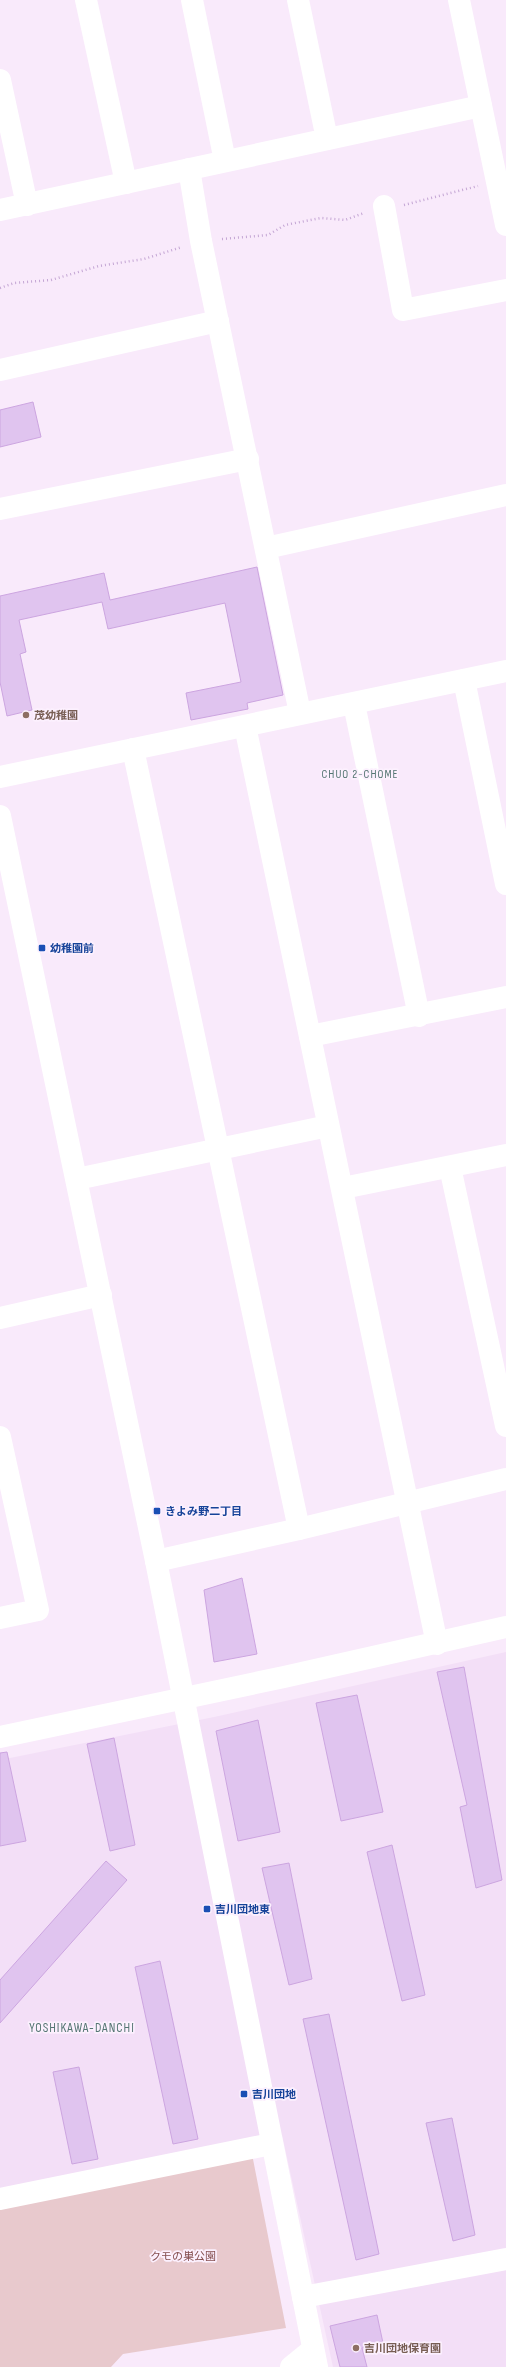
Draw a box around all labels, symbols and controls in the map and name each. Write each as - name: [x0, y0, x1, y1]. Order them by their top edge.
- place label: 茂幼稚園: [34, 709, 78, 722]
- marker: 茂幼稚園: [21, 710, 31, 720]
- district label: CHUO 2-CHOME: [322, 767, 398, 782]
- place label: 幼稚園前: [50, 942, 94, 955]
- marker: 幼稚園前: [37, 943, 47, 953]
- place label: きよみ野二丁目: [165, 1505, 242, 1518]
- marker: きよみ野二丁目: [152, 1506, 162, 1516]
- place label: 吉川団地東: [215, 1903, 270, 1916]
- marker: 吉川団地東: [202, 1904, 212, 1914]
- district label: YOSHIKAWA-DANCHI: [29, 2020, 135, 2036]
- place label: 吉川団地: [252, 2088, 296, 2101]
- marker: 吉川団地: [239, 2089, 249, 2099]
- park label: クモの巣公園: [150, 2250, 216, 2263]
- place label: 吉川団地保育園: [364, 2342, 441, 2355]
- marker: 吉川団地保育園: [351, 2343, 361, 2353]

